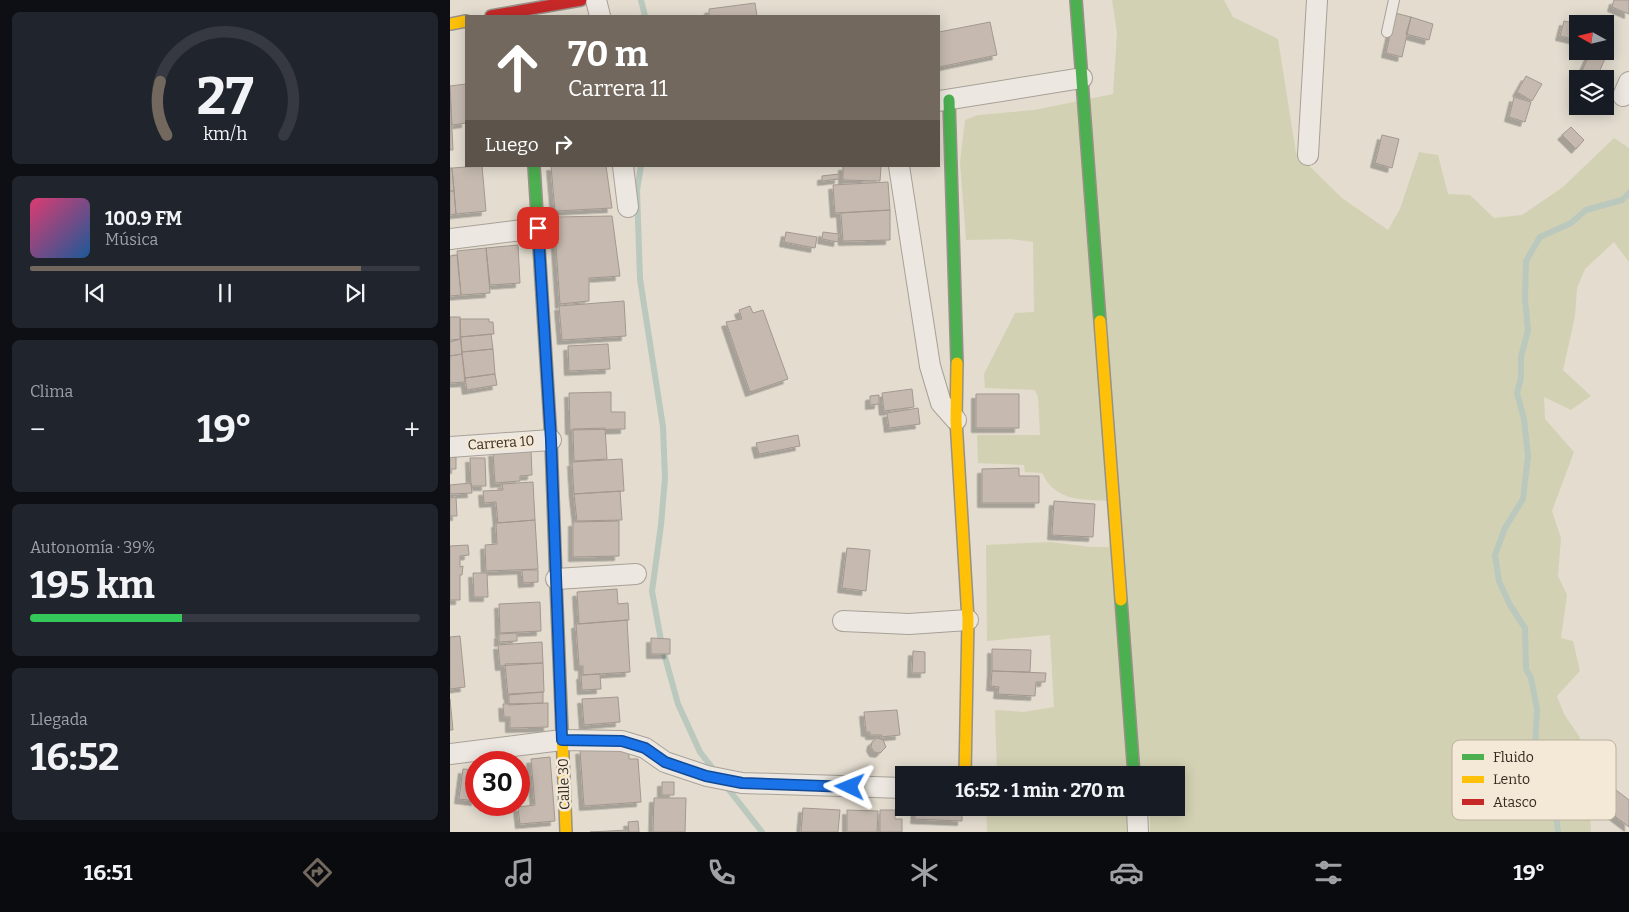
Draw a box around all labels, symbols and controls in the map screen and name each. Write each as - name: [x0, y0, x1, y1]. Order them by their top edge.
- north arrow: [1569, 15, 1614, 60]
- map controls: [1569, 15, 1614, 115]
- text: 70 m: [568, 33, 648, 75]
- icon: ahead: [485, 35, 550, 100]
- text: 27: [197, 65, 254, 128]
- button: layers: [1569, 70, 1614, 115]
- text: Carrera 11: [568, 75, 668, 102]
- text: km/h: [203, 123, 247, 145]
- icon: right: [549, 130, 577, 158]
- text: Luego: [485, 133, 539, 156]
- text: 100.9 FM: [105, 207, 182, 230]
- pin: [517, 207, 559, 249]
- icon: arrive: [524, 214, 552, 242]
- text: Música: [105, 230, 158, 249]
- icon: previous: [81, 279, 109, 307]
- icon: pause: [211, 279, 239, 307]
- icon: next: [341, 279, 369, 307]
- text: Clima: [30, 382, 73, 401]
- text: 19°: [197, 406, 252, 452]
- text: −: [30, 413, 45, 446]
- text: +: [404, 413, 420, 446]
- street label: Carrera 10: [467, 432, 535, 454]
- text: Autonomía · 39%: [30, 538, 155, 557]
- text: 195 km: [30, 562, 155, 608]
- text: Llegada: [30, 710, 88, 729]
- text: 16:52: [30, 734, 119, 780]
- legend: [1452, 740, 1616, 820]
- text: Fluido: [1493, 749, 1534, 766]
- speed limit sign: 30: [465, 751, 530, 816]
- street label: Calle 30: [555, 758, 573, 810]
- position arrow: [823, 760, 875, 812]
- text: Lento: [1493, 771, 1530, 788]
- text: 16:52 · 1 min · 270 m: [955, 779, 1125, 802]
- text: Atasco: [1493, 794, 1537, 811]
- icon: directions: [300, 855, 335, 890]
- icon: music: [502, 855, 537, 890]
- icon: phone: [704, 855, 739, 890]
- icon: climate: [907, 855, 942, 890]
- icon: car: [1109, 855, 1144, 890]
- icon: filters: [1311, 855, 1346, 890]
- text: 16:51: [84, 859, 133, 886]
- text: 19°: [1513, 859, 1545, 886]

